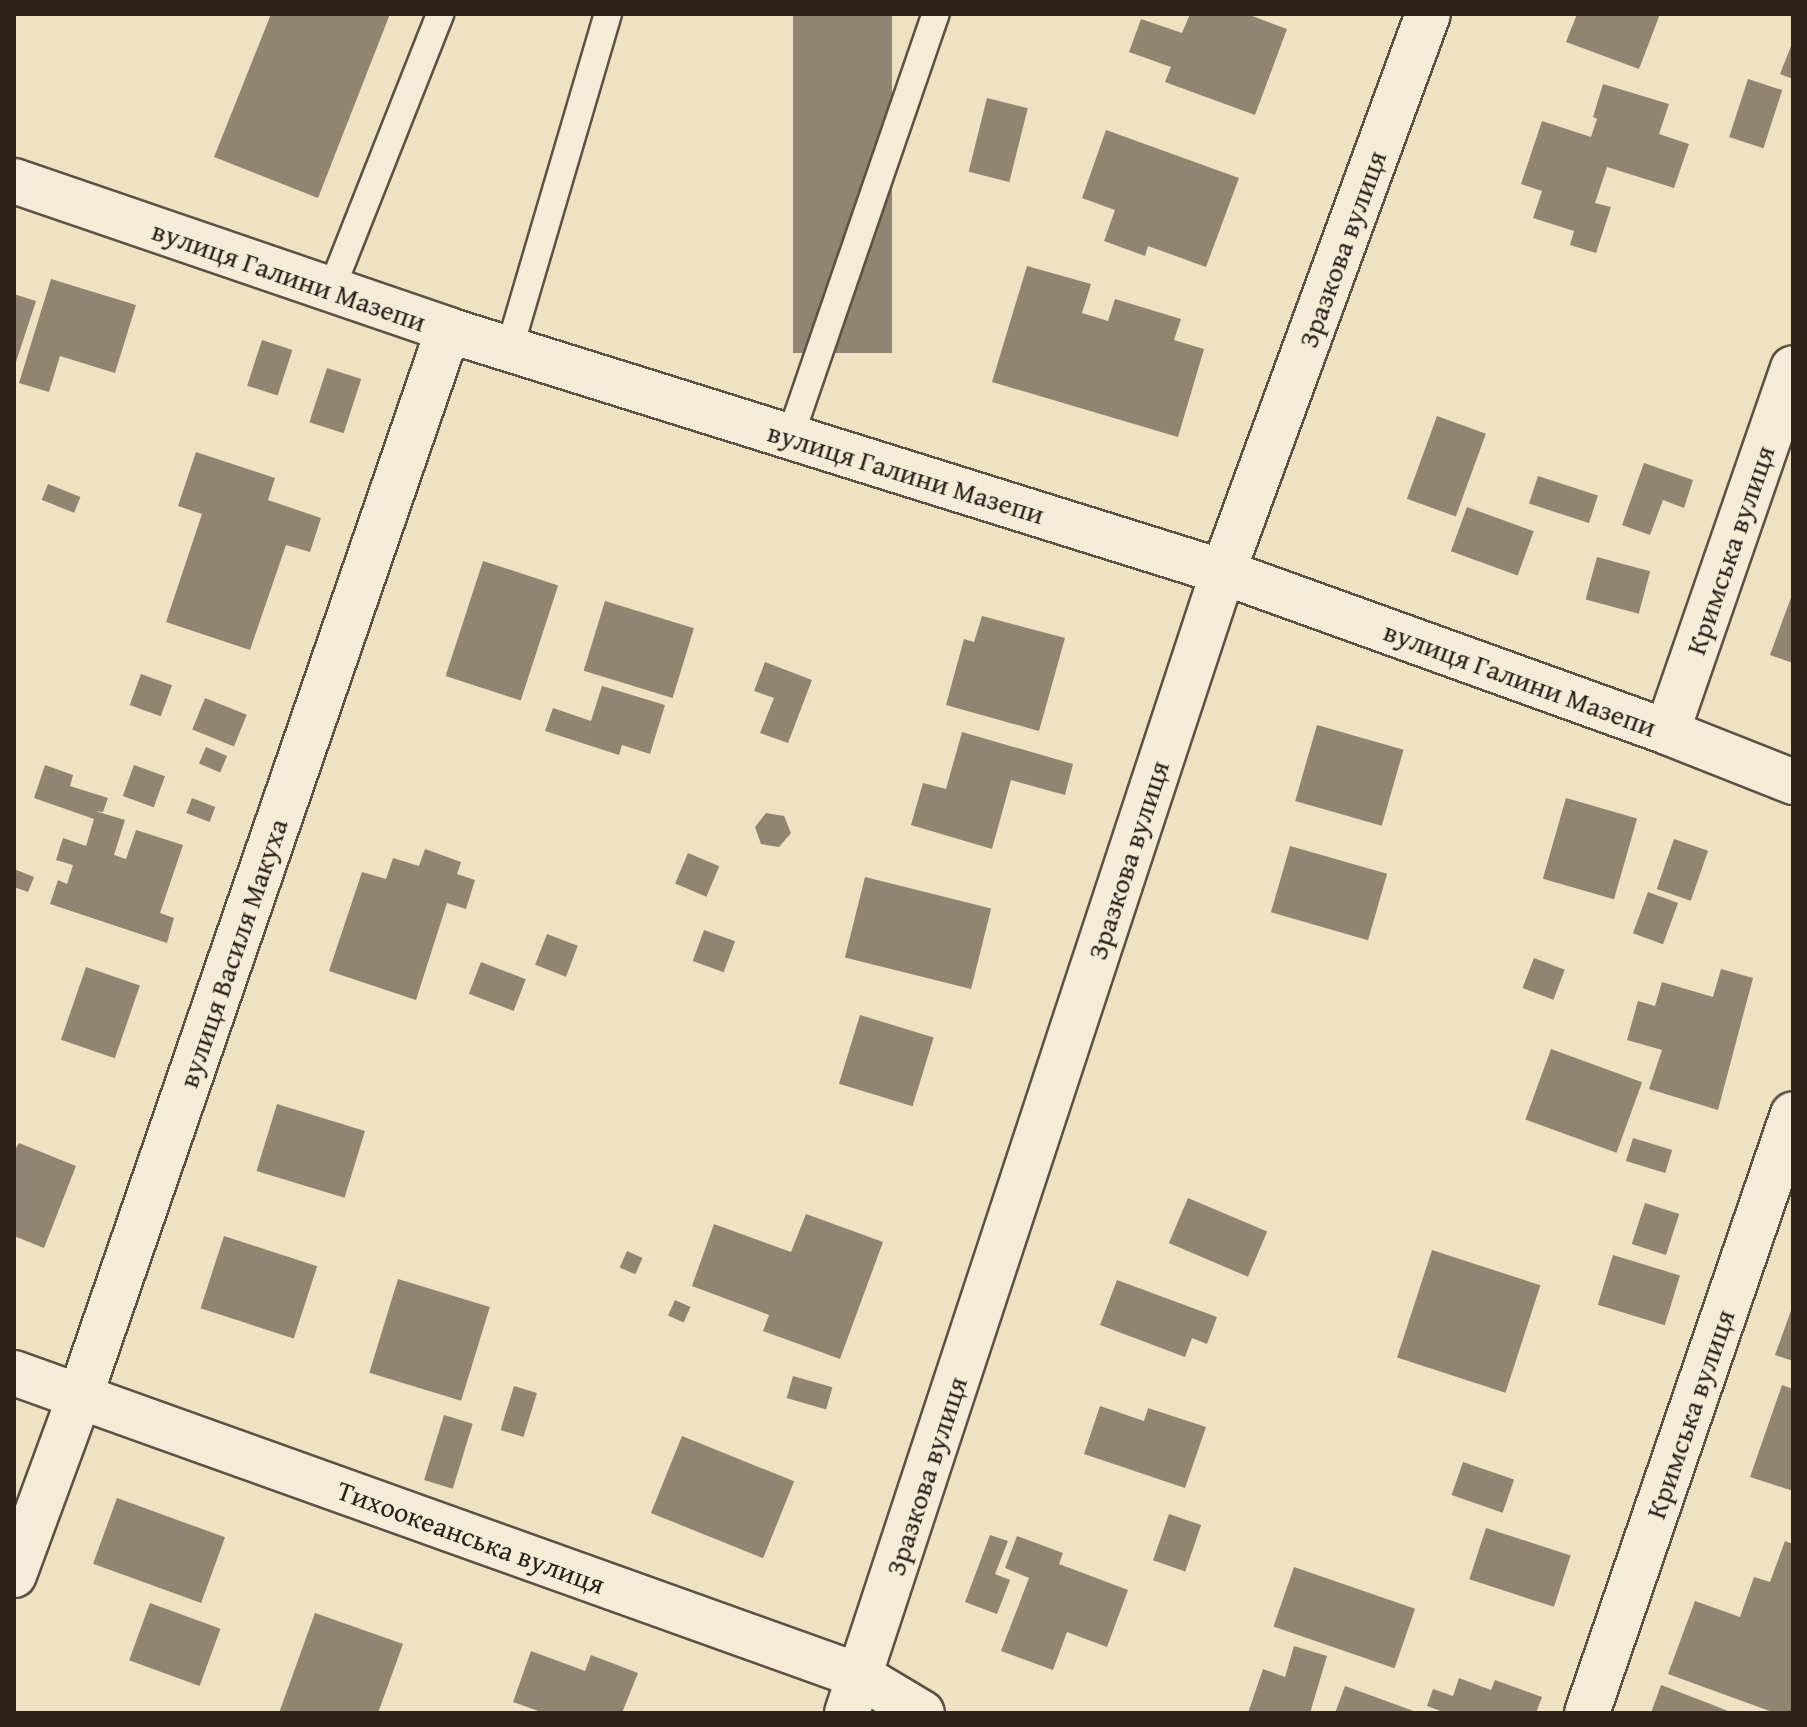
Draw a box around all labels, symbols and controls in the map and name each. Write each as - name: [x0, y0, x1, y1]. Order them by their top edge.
- street label: Зразкова вулиця: [1291, 146, 1393, 352]
- street label: вулиця Галини Мазепи: [148, 213, 430, 339]
- street label: вулиця Галини Мазепи: [764, 415, 1048, 531]
- street label: Кримська вулиця: [1678, 441, 1782, 659]
- street label: вулиця Галини Мазепи: [1379, 614, 1661, 744]
- street label: Зразкова вулиця: [1080, 756, 1176, 964]
- street label: вулиця Василя Макуха: [171, 814, 295, 1092]
- street label: Кримська вулиця: [1638, 1305, 1742, 1523]
- street label: Зразкова вулиця: [878, 1372, 974, 1580]
- street label: Тихоокеанська вулиця: [333, 1473, 609, 1601]

